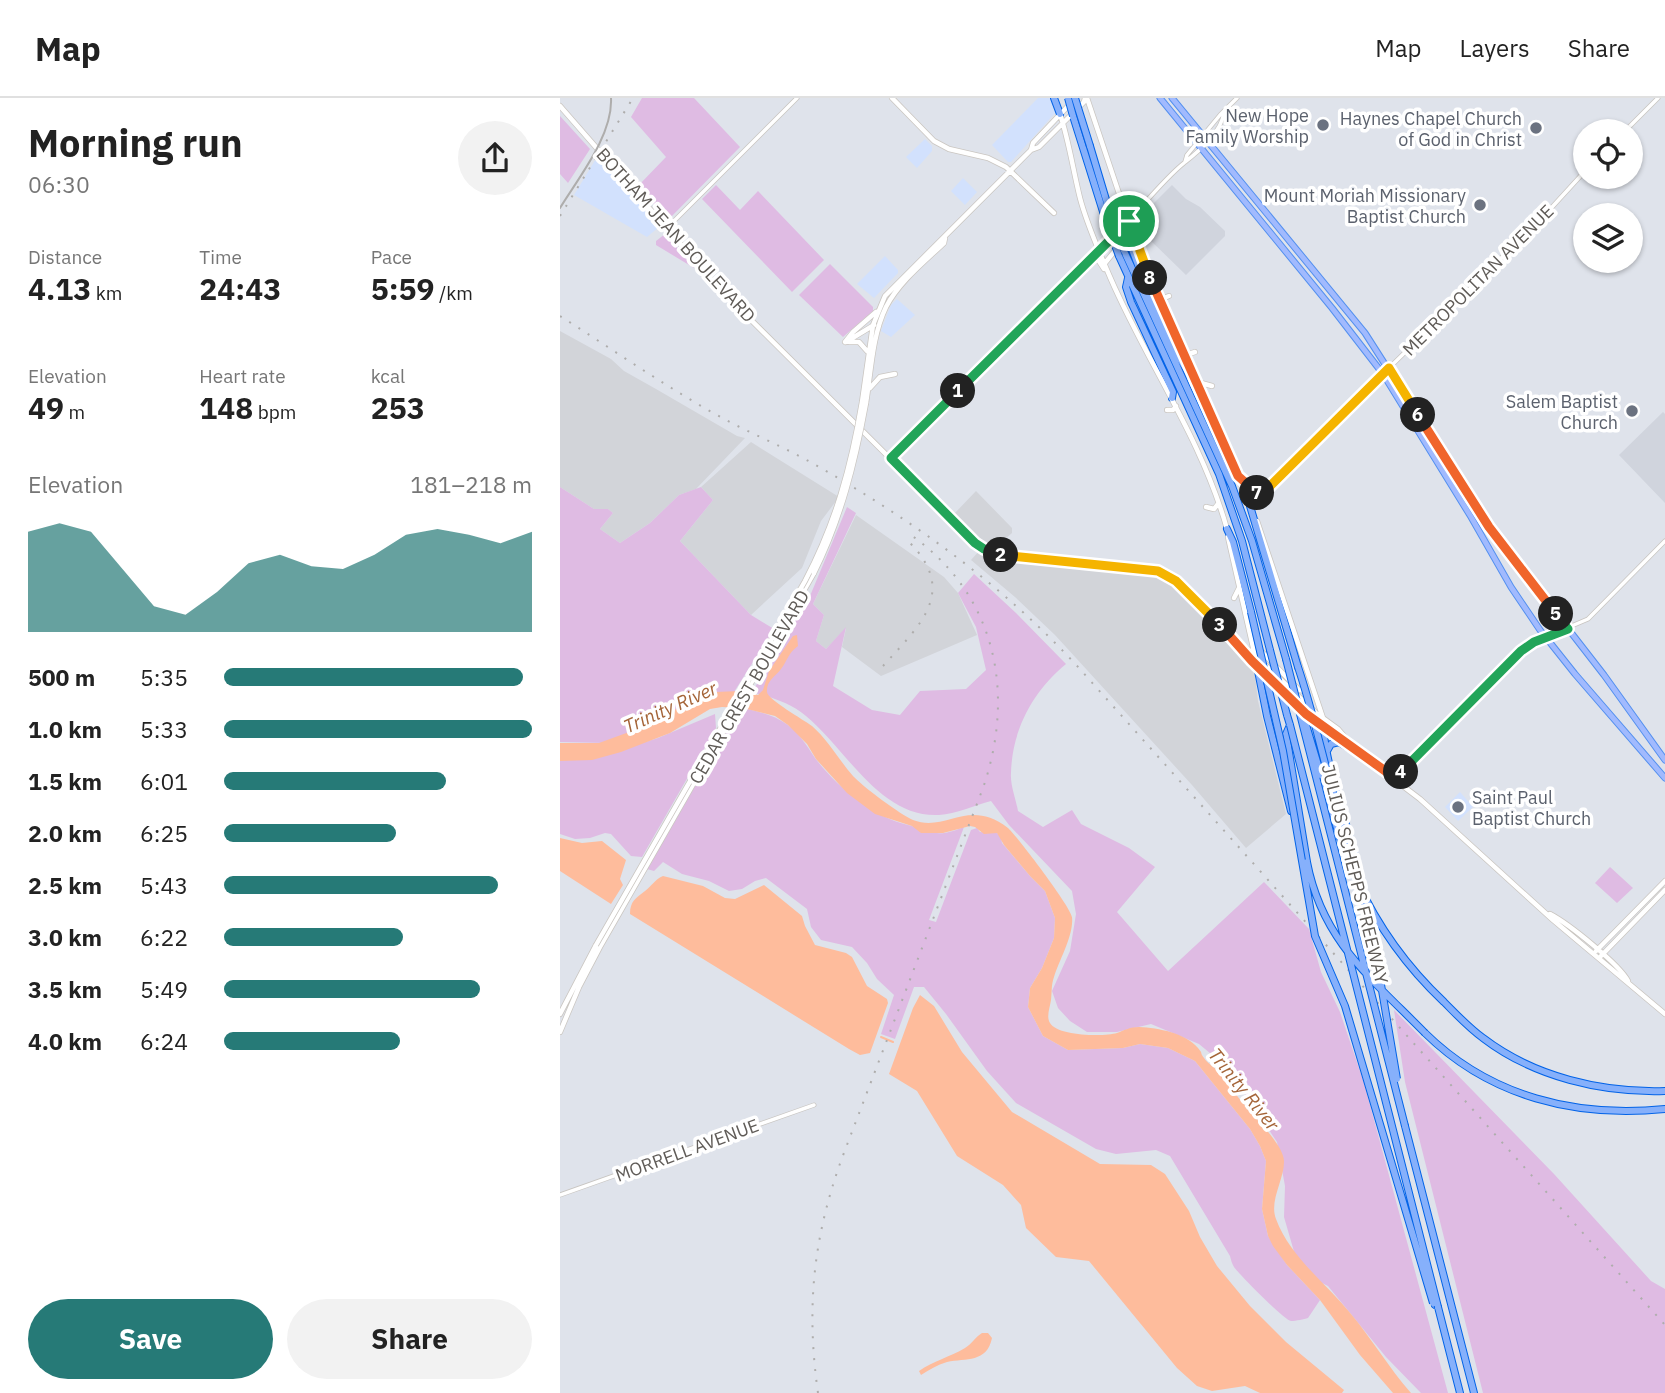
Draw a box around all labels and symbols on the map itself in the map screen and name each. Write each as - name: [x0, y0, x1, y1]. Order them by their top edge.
- place label: New Hope Family Worship: [1186, 104, 1309, 148]
- place label: Haynes Chapel Church of God in Christ: [1340, 107, 1522, 151]
- marker: New Hope Family Worship: [1315, 117, 1331, 133]
- marker: Haynes Chapel Church of God in Christ: [1528, 120, 1544, 136]
- street label: BOTHAM JEAN BOULEVARD: [591, 143, 761, 327]
- place label: Mount Moriah Missionary Baptist Church: [1264, 184, 1466, 228]
- pin: [1099, 191, 1159, 251]
- marker: Mount Moriah Missionary Baptist Church: [1472, 197, 1488, 213]
- street label: METROPOLITAN AVENUE: [1398, 200, 1558, 360]
- pin: 8: [1132, 260, 1168, 296]
- pin: 1: [940, 374, 976, 408]
- place label: Salem Baptist Church: [1506, 390, 1618, 434]
- pin: 6: [1400, 398, 1436, 432]
- marker: Salem Baptist Church: [1624, 403, 1640, 419]
- pin: 7: [1240, 476, 1274, 510]
- pin: 2: [984, 538, 1018, 573]
- street label: CEDAR CREST BOULEVARD: [684, 586, 814, 788]
- pin: 5: [1538, 596, 1574, 632]
- pin: 3: [1202, 608, 1238, 642]
- water label: Trinity River: [620, 675, 721, 738]
- pin: 4: [1384, 754, 1418, 790]
- street label: JULIUS SCHEPPS FREEWAY: [1317, 762, 1394, 987]
- place label: Saint Paul Baptist Church: [1472, 786, 1591, 830]
- marker: Saint Paul Baptist Church: [1450, 799, 1466, 815]
- water label: Trinity River: [1203, 1043, 1285, 1136]
- street label: MORRELL AVENUE: [612, 1113, 762, 1187]

